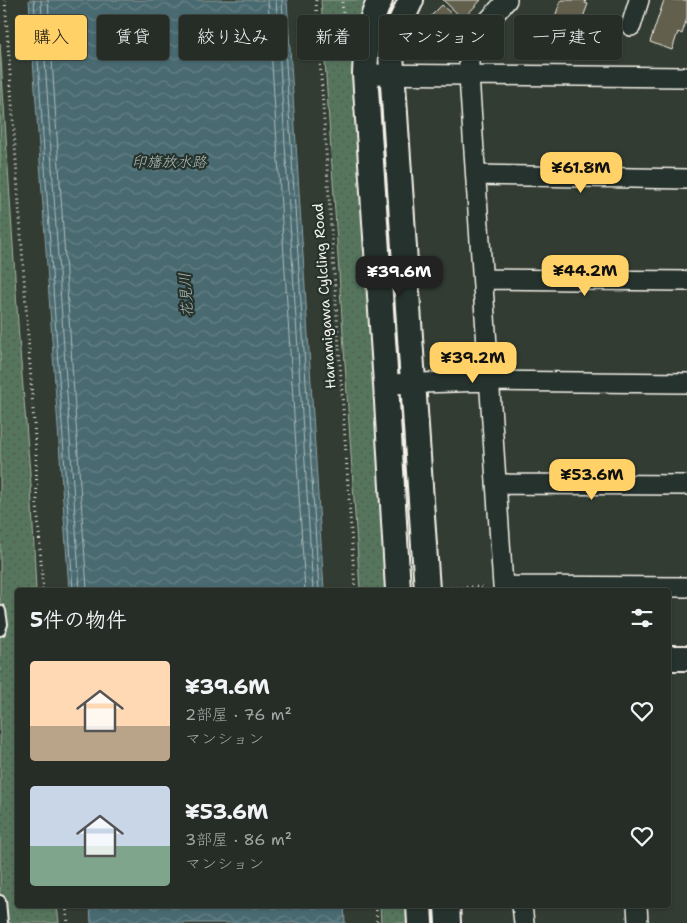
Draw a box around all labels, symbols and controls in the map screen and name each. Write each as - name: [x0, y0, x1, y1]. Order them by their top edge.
- chip: 購入: [15, 15, 87, 60]
- chip: 賃貸: [97, 15, 169, 60]
- chip: 絞り込み: [179, 15, 287, 60]
- chip: 新着: [297, 15, 369, 60]
- chip: マンション: [379, 15, 504, 60]
- chip: 一戸建て: [514, 15, 622, 60]
- water label: 印旛放水路: [131, 152, 207, 172]
- pin: ¥61.8M: [540, 152, 622, 194]
- text: ¥61.8M: [551, 157, 611, 178]
- street label: Hanamigawa Cylcling Road: [309, 202, 339, 389]
- pin: ¥44.2M: [544, 254, 626, 297]
- pin: ¥39.6M: [358, 256, 440, 298]
- text: ¥44.2M: [553, 260, 617, 281]
- text: ¥39.6M: [367, 261, 431, 282]
- water label: 花見川: [174, 272, 198, 318]
- pin: ¥39.2M: [432, 342, 514, 384]
- text: ¥39.2M: [441, 347, 505, 368]
- pin: ¥53.6M: [551, 458, 633, 501]
- text: ¥53.6M: [560, 464, 624, 485]
- icon: filters: [628, 604, 656, 632]
- text: 5件の物件: [30, 606, 127, 634]
- text: ¥39.6M: [185, 673, 270, 701]
- icon: home: [70, 681, 130, 741]
- icon: heart: [628, 697, 656, 725]
- text: 2部屋 · 76 m²: [185, 704, 292, 725]
- text: マンション: [185, 728, 264, 749]
- text: ¥53.6M: [185, 798, 268, 826]
- icon: home: [70, 806, 130, 866]
- icon: heart: [628, 822, 656, 850]
- text: 3部屋 · 86 m²: [185, 829, 292, 850]
- text: マンション: [185, 853, 264, 874]

